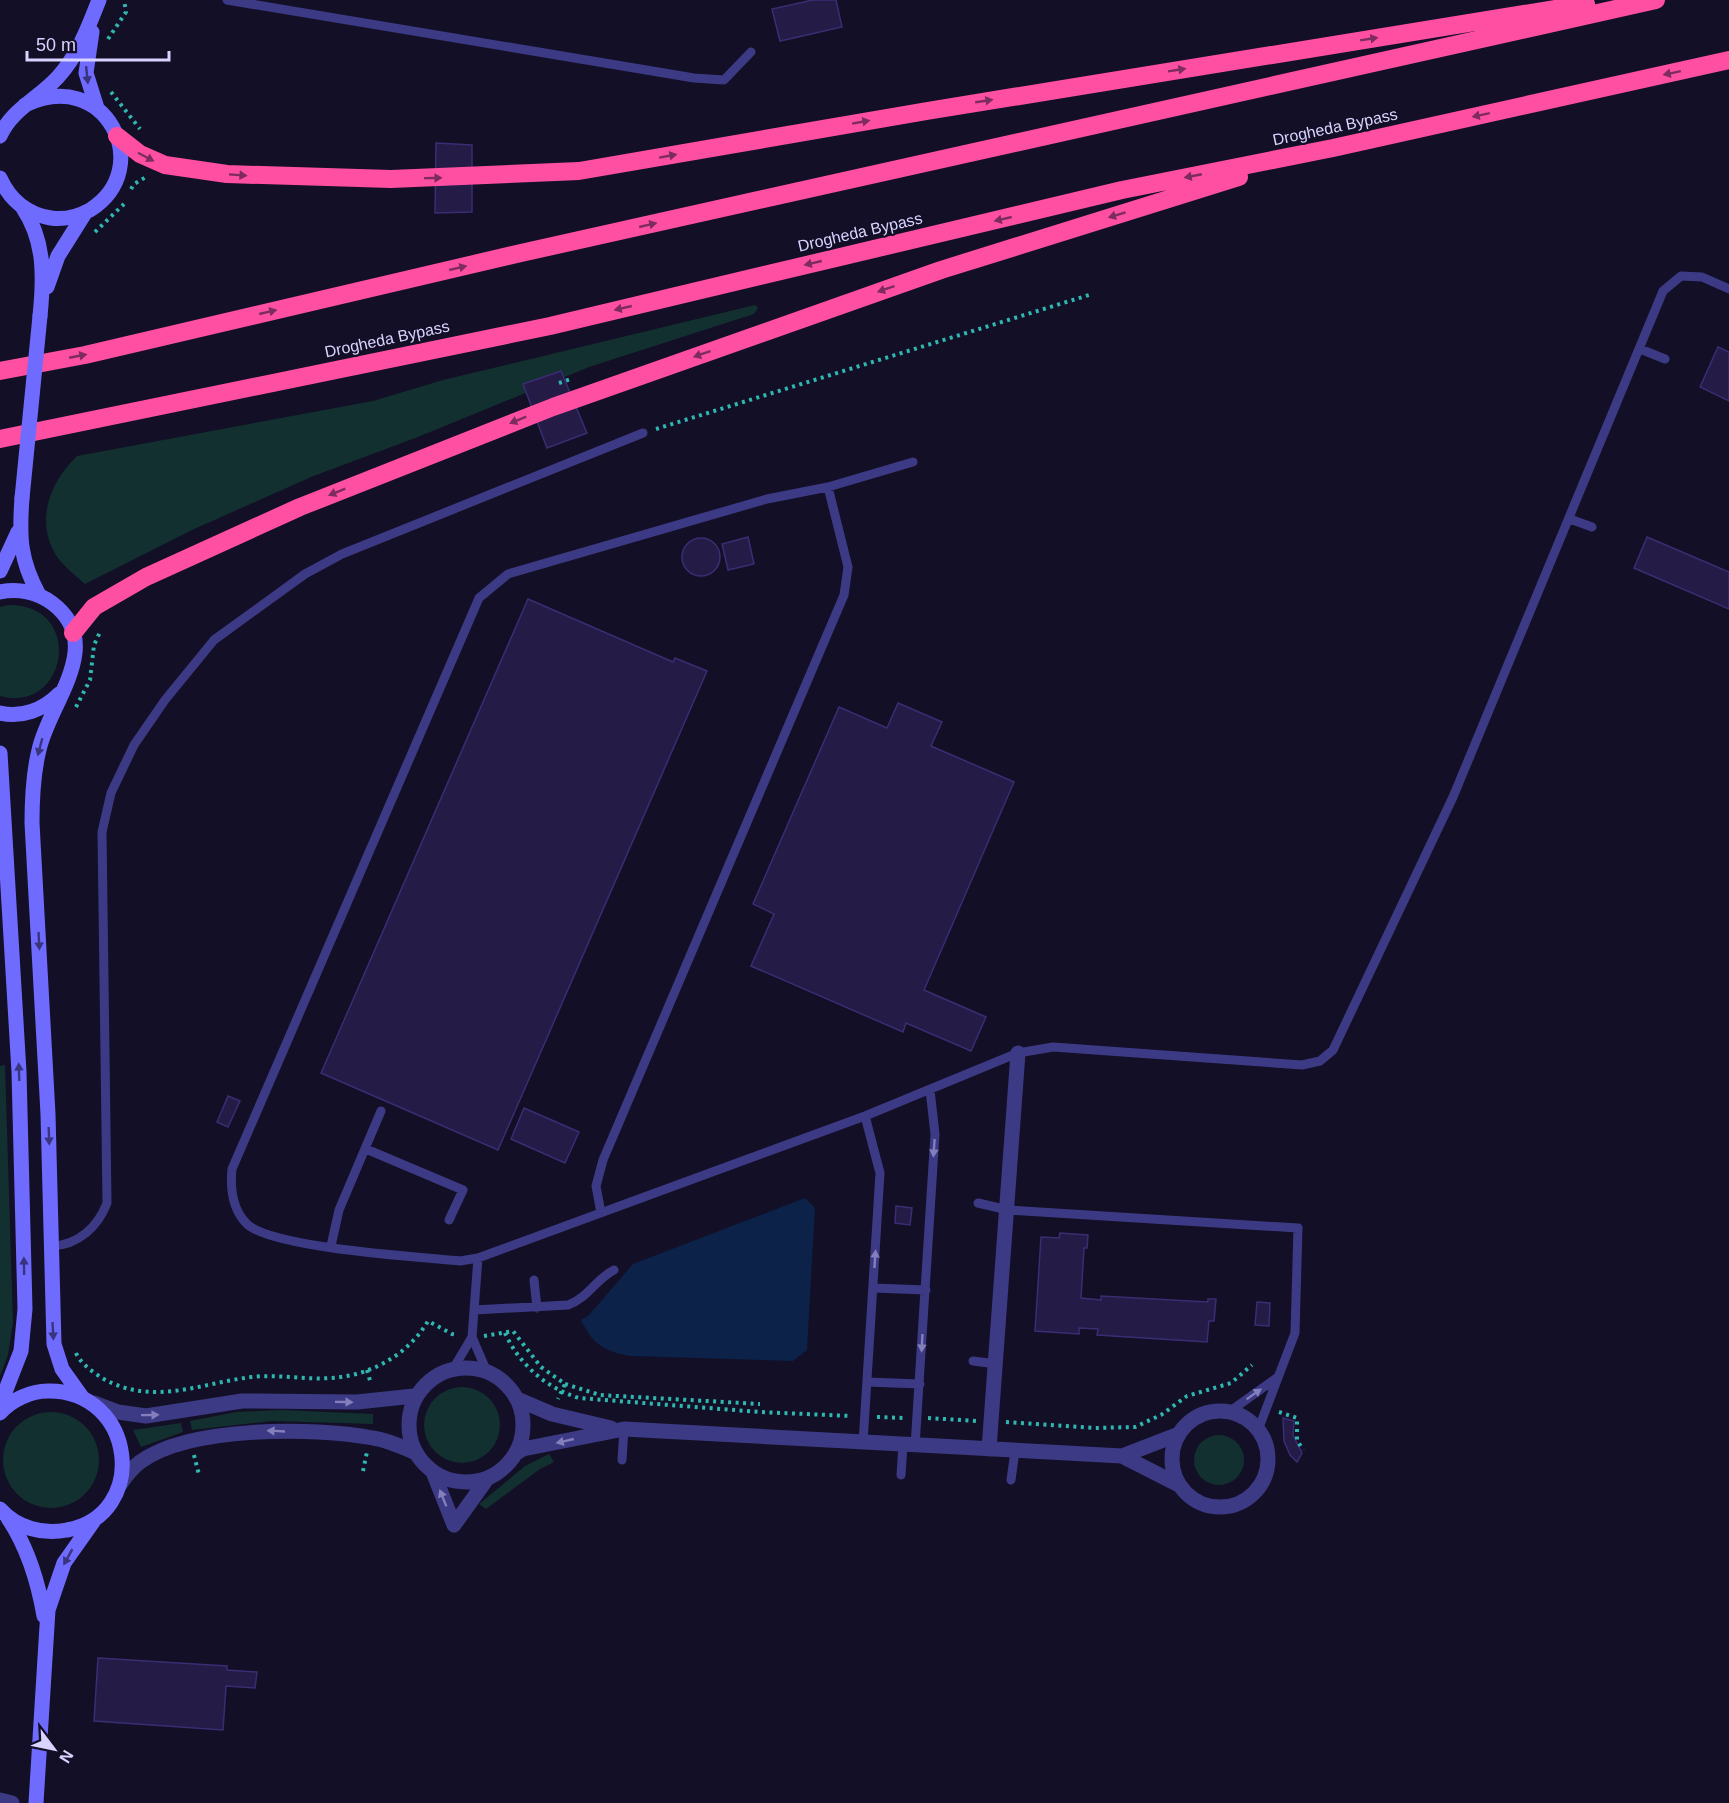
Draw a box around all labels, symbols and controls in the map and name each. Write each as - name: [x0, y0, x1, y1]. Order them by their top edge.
- scale bar: [27, 24, 170, 62]
- text: 50 m: [36, 35, 76, 55]
- one-way arrow: [1360, 35, 1379, 44]
- one-way arrow: [83, 66, 92, 85]
- one-way arrow: [1167, 66, 1186, 75]
- one-way arrow: [1662, 69, 1681, 78]
- one-way arrow: [975, 97, 994, 106]
- street label: Drogheda Bypass: [1271, 105, 1399, 149]
- one-way arrow: [1472, 111, 1491, 120]
- one-way arrow: [851, 117, 870, 126]
- one-way arrow: [659, 151, 678, 160]
- one-way arrow: [138, 152, 155, 162]
- one-way arrow: [229, 170, 248, 179]
- one-way arrow: [1183, 172, 1202, 181]
- one-way arrow: [423, 174, 442, 183]
- street label: Drogheda Bypass: [796, 209, 924, 255]
- one-way arrow: [1108, 211, 1126, 220]
- one-way arrow: [994, 214, 1012, 224]
- one-way arrow: [639, 219, 657, 229]
- one-way arrow: [804, 259, 822, 269]
- one-way arrow: [449, 262, 467, 272]
- one-way arrow: [877, 285, 895, 295]
- one-way arrow: [614, 304, 633, 314]
- one-way arrow: [259, 307, 278, 316]
- street label: Drogheda Bypass: [323, 317, 451, 361]
- one-way arrow: [693, 350, 711, 360]
- one-way arrow: [69, 351, 88, 360]
- one-way arrow: [509, 415, 527, 425]
- one-way arrow: [328, 488, 346, 497]
- one-way arrow: [35, 738, 44, 756]
- one-way arrow: [34, 931, 44, 950]
- one-way arrow: [15, 1062, 24, 1081]
- one-way arrow: [44, 1126, 54, 1145]
- one-way arrow: [930, 1139, 939, 1158]
- one-way arrow: [870, 1249, 880, 1268]
- one-way arrow: [19, 1257, 29, 1276]
- one-way arrow: [48, 1321, 58, 1340]
- one-way arrow: [918, 1334, 927, 1353]
- one-way arrow: [1245, 1388, 1261, 1400]
- one-way arrow: [334, 1397, 353, 1407]
- one-way arrow: [141, 1411, 160, 1420]
- one-way arrow: [267, 1427, 286, 1436]
- one-way arrow: [556, 1436, 574, 1446]
- one-way arrow: [438, 1489, 448, 1507]
- one-way arrow: [63, 1549, 73, 1566]
- north arrow: [24, 1719, 84, 1779]
- text: N: [56, 1747, 77, 1766]

